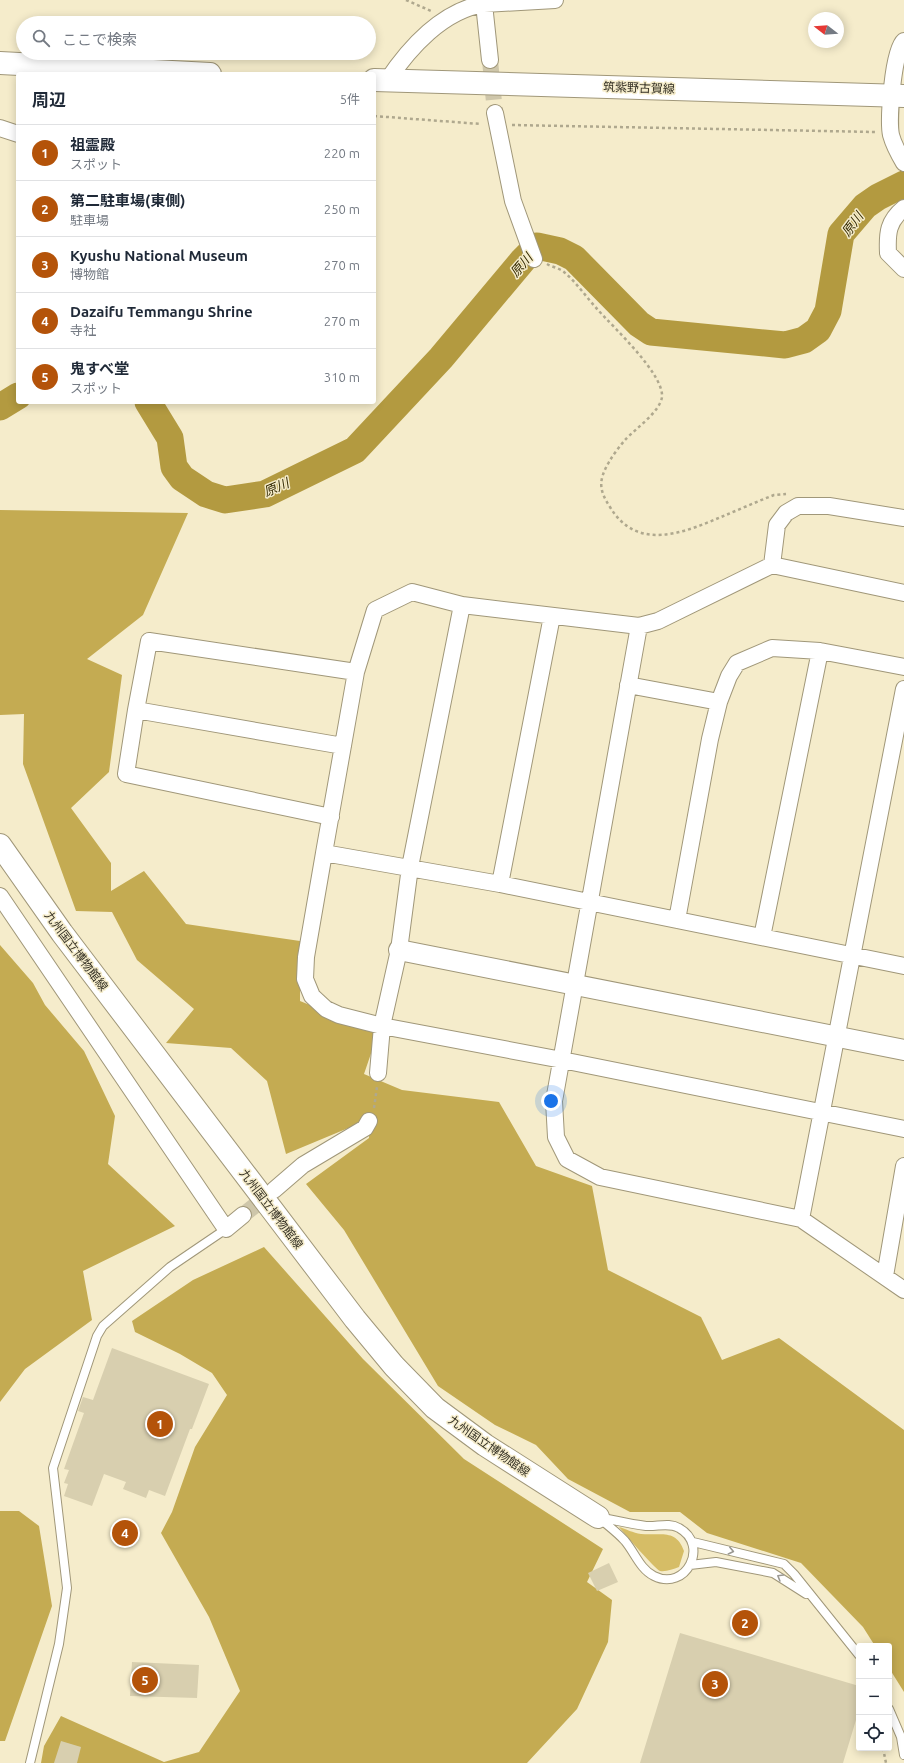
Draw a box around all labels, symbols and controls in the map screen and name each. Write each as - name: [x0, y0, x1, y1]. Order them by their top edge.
- north arrow: [808, 12, 844, 48]
- search box: [16, 16, 376, 60]
- icon: search: [30, 27, 52, 49]
- text: ここで検索: [62, 31, 137, 48]
- street label: 筑紫野古賀線: [603, 80, 675, 95]
- text: 周辺: [32, 90, 66, 109]
- text: 5件: [340, 92, 360, 106]
- text: 祖霊殿: [70, 136, 115, 153]
- text: 1: [41, 146, 49, 160]
- text: 220 m: [324, 146, 360, 160]
- text: スポット: [70, 157, 122, 171]
- text: 第二駐車場(東側): [70, 192, 185, 209]
- text: 2: [41, 202, 49, 216]
- text: 250 m: [324, 202, 360, 216]
- water label: 原川: [839, 208, 867, 239]
- text: 駐車場: [70, 213, 109, 227]
- text: Kyushu National Museum: [70, 247, 248, 264]
- water label: 原川: [507, 249, 536, 279]
- text: 3: [41, 258, 49, 272]
- text: 270 m: [324, 258, 360, 272]
- text: 博物館: [70, 267, 109, 281]
- text: Dazaifu Temmangu Shrine: [70, 303, 253, 320]
- text: 4: [41, 314, 49, 328]
- text: 270 m: [324, 314, 360, 328]
- text: 寺社: [70, 323, 96, 337]
- text: 鬼すべ堂: [70, 360, 129, 377]
- text: 5: [41, 370, 49, 384]
- text: 310 m: [324, 370, 360, 384]
- text: スポット: [70, 381, 122, 395]
- water label: 原川: [261, 475, 293, 499]
- street label: 九州国立博物館線: [42, 908, 110, 993]
- your location: [541, 1091, 561, 1111]
- street label: 九州国立博物館線: [237, 1166, 305, 1251]
- pin: 1: [147, 1409, 173, 1439]
- street label: 九州国立博物館線: [446, 1413, 532, 1478]
- pin: 4: [112, 1518, 138, 1548]
- one-way arrow: [728, 1546, 734, 1554]
- one-way arrow: [778, 1575, 785, 1582]
- pin: 2: [732, 1608, 758, 1638]
- map controls: [856, 1643, 892, 1751]
- button: +: [856, 1643, 892, 1679]
- pin: 5: [132, 1665, 158, 1695]
- pin: 3: [702, 1669, 728, 1699]
- button: −: [856, 1679, 892, 1715]
- button: locate: [856, 1715, 892, 1751]

